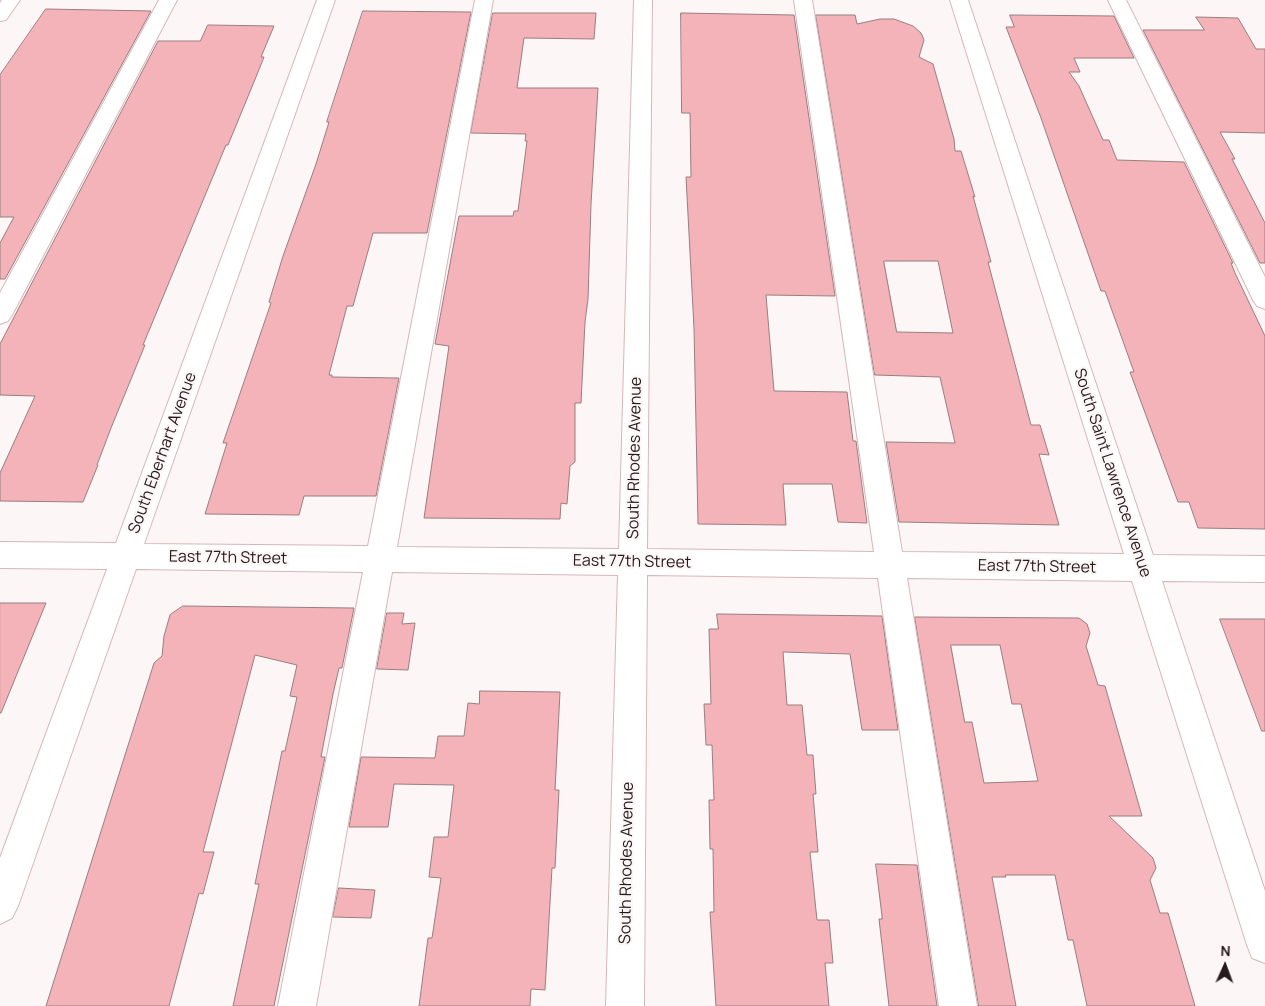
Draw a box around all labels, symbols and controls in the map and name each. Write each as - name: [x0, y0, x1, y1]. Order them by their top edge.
- street label: South Saint Lawrence Avenue: [1069, 366, 1155, 580]
- street label: South Eberhart Avenue: [125, 370, 201, 536]
- street label: South Rhodes Avenue: [624, 377, 646, 539]
- street label: East 77th Street: [169, 547, 287, 569]
- street label: East 77th Street: [573, 551, 691, 573]
- street label: East 77th Street: [978, 556, 1096, 578]
- street label: South Rhodes Avenue: [616, 782, 638, 944]
- north arrow: [1200, 941, 1250, 991]
- text: N: [1220, 941, 1231, 960]

